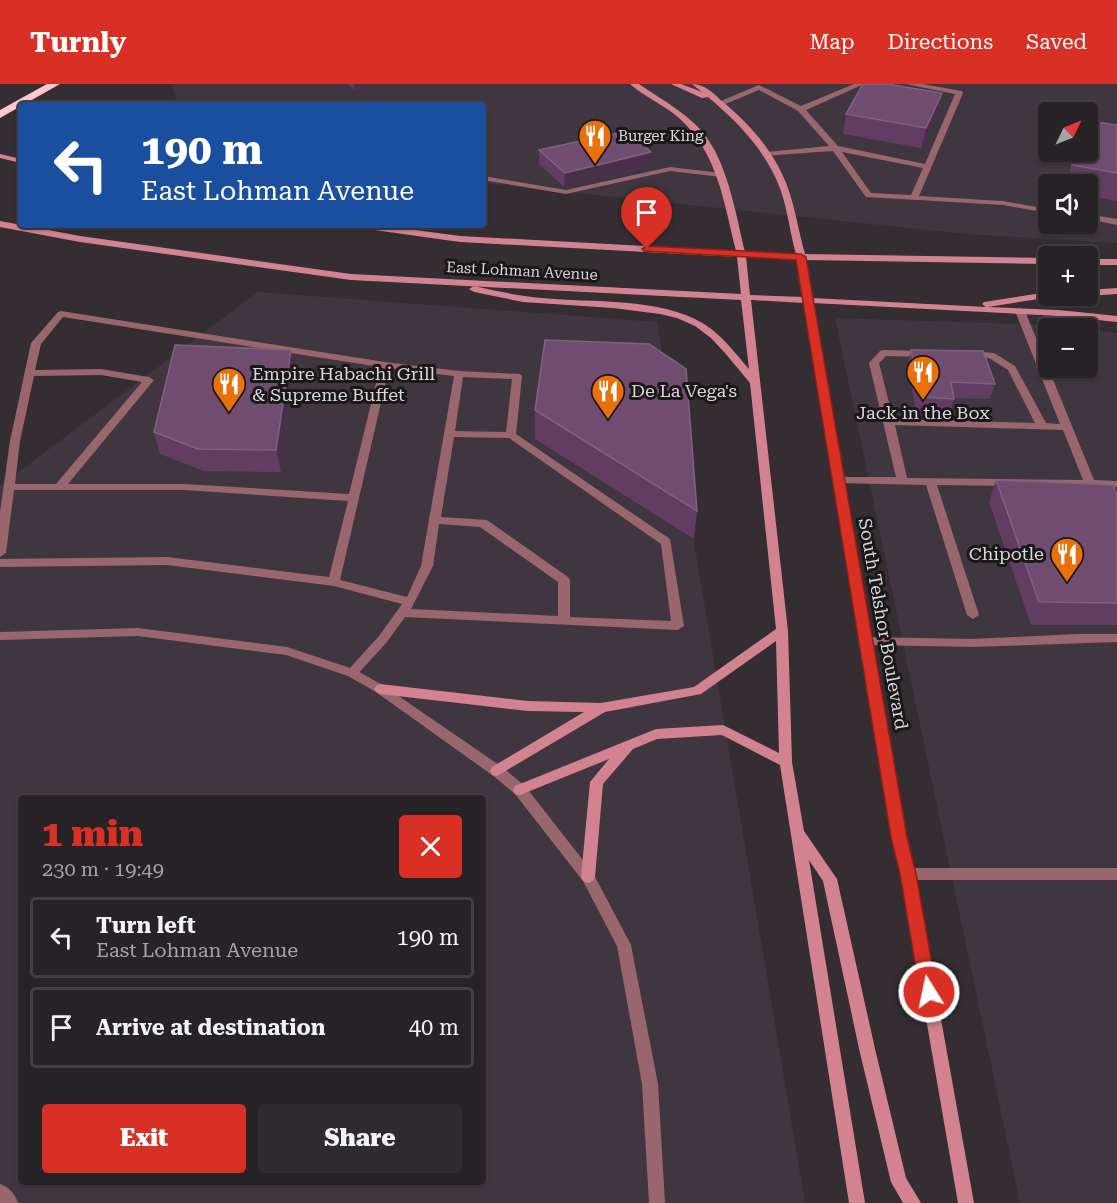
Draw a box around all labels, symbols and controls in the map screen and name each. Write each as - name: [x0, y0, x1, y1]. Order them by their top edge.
- text: Turnly: [30, 26, 126, 59]
- text: Map: [810, 30, 854, 54]
- text: Directions: [887, 30, 993, 54]
- text: Saved: [1026, 30, 1087, 54]
- north arrow: [1038, 102, 1098, 162]
- map controls: [1038, 102, 1098, 378]
- restaurant icon: Burger King: [577, 118, 613, 165]
- text: 190 m: [141, 125, 263, 174]
- icon: left: [42, 126, 120, 204]
- place label: Burger King: [618, 127, 704, 145]
- button: sound: [1038, 174, 1098, 234]
- text: East Lohman Avenue: [141, 175, 414, 207]
- pin: [621, 187, 672, 249]
- icon: arrive: [630, 196, 663, 229]
- button: +: [1038, 246, 1098, 306]
- street label: East Lohman Avenue: [446, 258, 598, 284]
- button: −: [1038, 318, 1098, 378]
- restaurant icon: Jack in the Box: [905, 354, 941, 401]
- place label: Empire Habachi Grill & Supreme Buffet: [252, 363, 435, 405]
- restaurant icon: Empire Habachi Grill & Supreme Buffet: [211, 366, 247, 413]
- restaurant icon: De La Vega's: [590, 373, 626, 420]
- place label: De La Vega's: [631, 380, 737, 401]
- place label: Jack in the Box: [856, 402, 990, 423]
- street label: South Telshor Boulevard: [855, 517, 913, 732]
- restaurant icon: Chipotle: [1049, 536, 1085, 583]
- place label: Chipotle: [969, 543, 1044, 564]
- text: 1 min: [42, 813, 143, 855]
- button: close: [399, 815, 462, 878]
- text: 230 m · 19:49: [42, 857, 164, 881]
- text: Turn left: [96, 913, 196, 938]
- icon: left: [45, 921, 78, 954]
- text: 190 m: [396, 925, 459, 950]
- text: East Lohman Avenue: [96, 938, 298, 962]
- position arrow: [897, 960, 961, 1024]
- icon: arrive: [45, 1011, 78, 1044]
- text: Arrive at destination: [96, 1015, 325, 1040]
- text: 40 m: [409, 1015, 459, 1040]
- button: Exit: [42, 1104, 246, 1173]
- button: Share: [258, 1104, 462, 1173]

